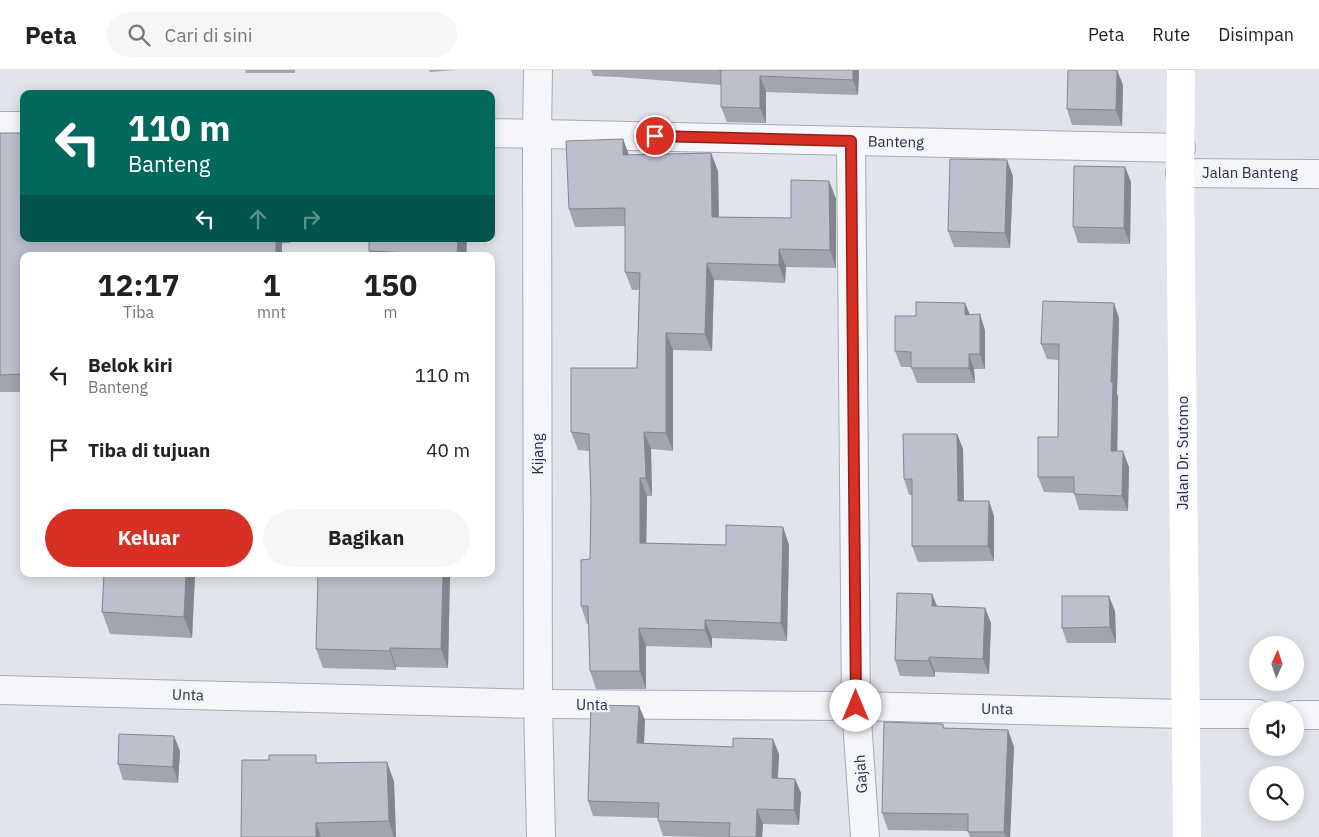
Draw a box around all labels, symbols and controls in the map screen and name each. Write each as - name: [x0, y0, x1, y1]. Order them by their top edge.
- search box: [107, 12, 457, 57]
- text: Peta: [25, 19, 77, 51]
- icon: search: [125, 21, 153, 49]
- text: Cari di sini: [165, 23, 253, 47]
- text: Peta: [1088, 23, 1124, 46]
- text: Rute: [1152, 23, 1190, 46]
- text: Disimpan: [1218, 23, 1294, 46]
- text: 110 m: [128, 105, 231, 151]
- icon: left: [45, 110, 110, 175]
- pin: [634, 115, 676, 157]
- icon: arrive: [641, 122, 669, 150]
- street label: Banteng: [868, 132, 924, 151]
- text: Banteng: [128, 149, 210, 178]
- street label: Jalan Banteng: [1202, 163, 1298, 182]
- icon: left: [191, 205, 219, 233]
- icon: ahead: [244, 205, 272, 233]
- icon: right: [297, 205, 325, 233]
- text: 12:17: [98, 265, 180, 304]
- text: 1: [262, 265, 280, 304]
- text: 150: [363, 265, 417, 304]
- text: Tiba: [123, 302, 154, 322]
- text: mnt: [257, 302, 286, 322]
- text: m: [383, 302, 397, 322]
- text: Belok kiri: [88, 353, 173, 377]
- icon: left: [45, 361, 73, 389]
- text: 110 m: [415, 363, 470, 387]
- text: Banteng: [88, 377, 148, 397]
- street label: Jalan Dr. Sutomo: [1173, 396, 1192, 510]
- street label: Kijang: [528, 433, 547, 475]
- icon: arrive: [45, 436, 73, 464]
- text: Tiba di tujuan: [88, 438, 210, 462]
- text: 40 m: [426, 438, 470, 462]
- button: Keluar: [45, 509, 253, 567]
- button: Bagikan: [263, 509, 470, 567]
- north arrow: [1249, 636, 1304, 691]
- map controls: [1249, 636, 1304, 821]
- position arrow: [829, 679, 881, 731]
- street label: Unta: [172, 684, 204, 705]
- street label: Unta: [576, 695, 608, 714]
- street label: Unta: [981, 699, 1013, 718]
- button: sound: [1249, 701, 1304, 756]
- street label: Gajah: [850, 754, 871, 794]
- button: search: [1249, 766, 1304, 821]

